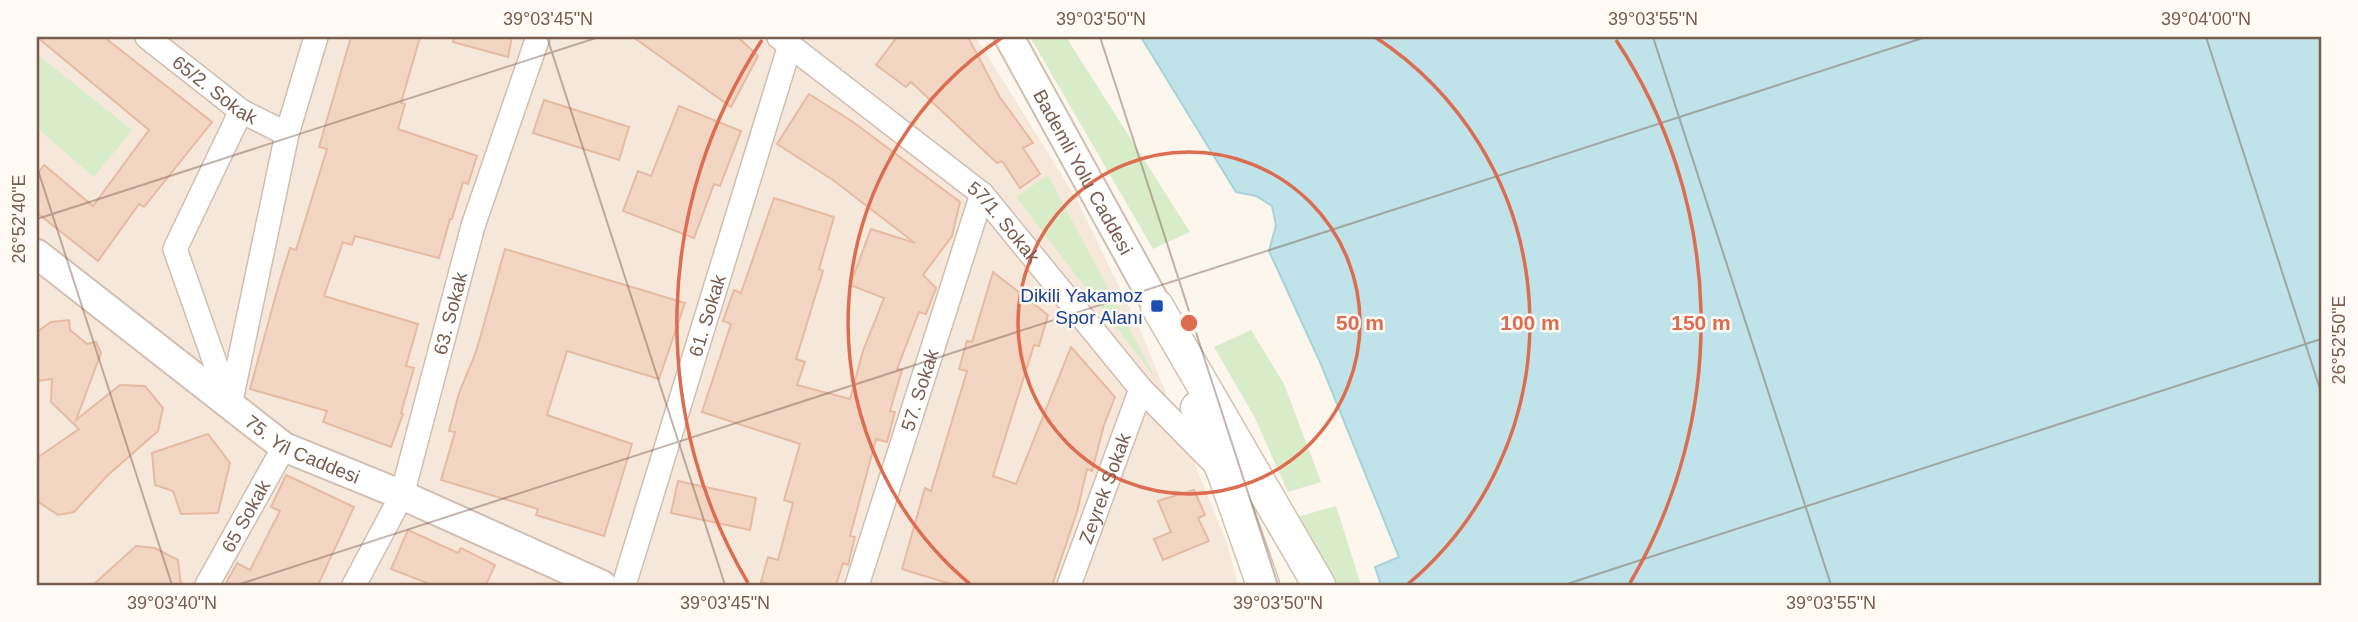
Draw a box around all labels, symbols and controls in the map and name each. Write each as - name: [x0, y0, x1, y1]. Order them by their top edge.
- text: 39°03'45"N: [503, 9, 593, 29]
- text: 39°03'50"N: [1056, 9, 1146, 29]
- text: 39°03'55"N: [1608, 9, 1698, 29]
- text: 39°04'00"N: [2161, 9, 2251, 29]
- street label: 65/2. Sokak: [169, 51, 261, 128]
- street label: Bademli Yolu Caddesi: [1029, 86, 1137, 258]
- text: 26°52'40"E: [9, 174, 29, 264]
- street label: 57/1. Sokak: [964, 177, 1045, 267]
- street label: 63. Sokak: [429, 269, 471, 357]
- street label: 61. Sokak: [684, 271, 729, 359]
- place label: Dikili Yakamoz Spor Alanı: [1020, 285, 1143, 328]
- text: 26°52'50"E: [2329, 295, 2349, 385]
- marker: Dikili Yakamoz Spor Alanı: [1149, 298, 1165, 314]
- centre of rings: [1177, 311, 1201, 335]
- text: 50 m: [1336, 311, 1384, 334]
- text: 100 m: [1500, 311, 1560, 334]
- text: 150 m: [1671, 311, 1731, 334]
- street label: 57. Sokak: [897, 346, 942, 433]
- street label: 75. Yil Caddesi: [241, 410, 363, 487]
- street label: Zeyrek Sokak: [1075, 430, 1135, 546]
- street label: 65 Sokak: [217, 476, 274, 556]
- text: 39°03'40"N: [127, 593, 217, 613]
- text: 39°03'45"N: [680, 593, 770, 613]
- text: 39°03'50"N: [1233, 593, 1323, 613]
- text: 39°03'55"N: [1786, 593, 1876, 613]

